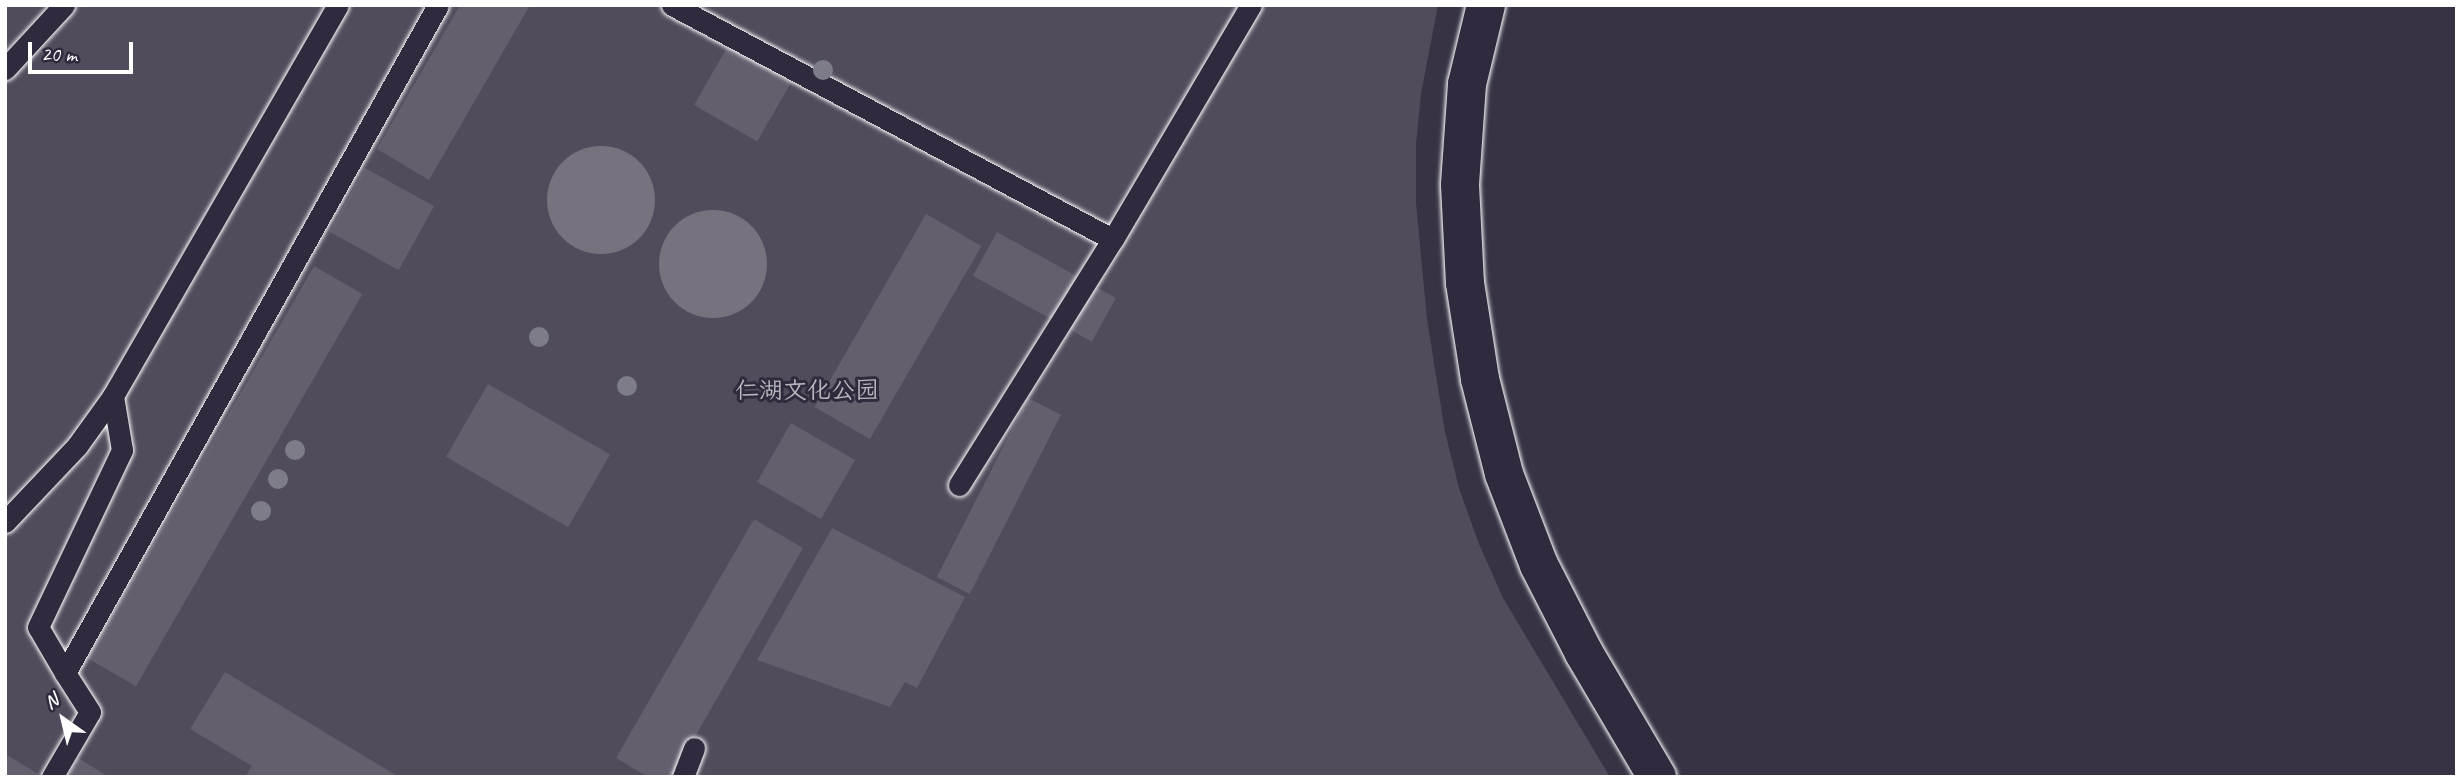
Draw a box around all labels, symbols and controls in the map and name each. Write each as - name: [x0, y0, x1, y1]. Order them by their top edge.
- scale bar: [32, 28, 136, 72]
- text: 20 m: [41, 41, 77, 67]
- park label: 仁湖文化公园: [735, 377, 879, 405]
- north arrow: [28, 684, 98, 754]
- text: N: [40, 688, 63, 715]

